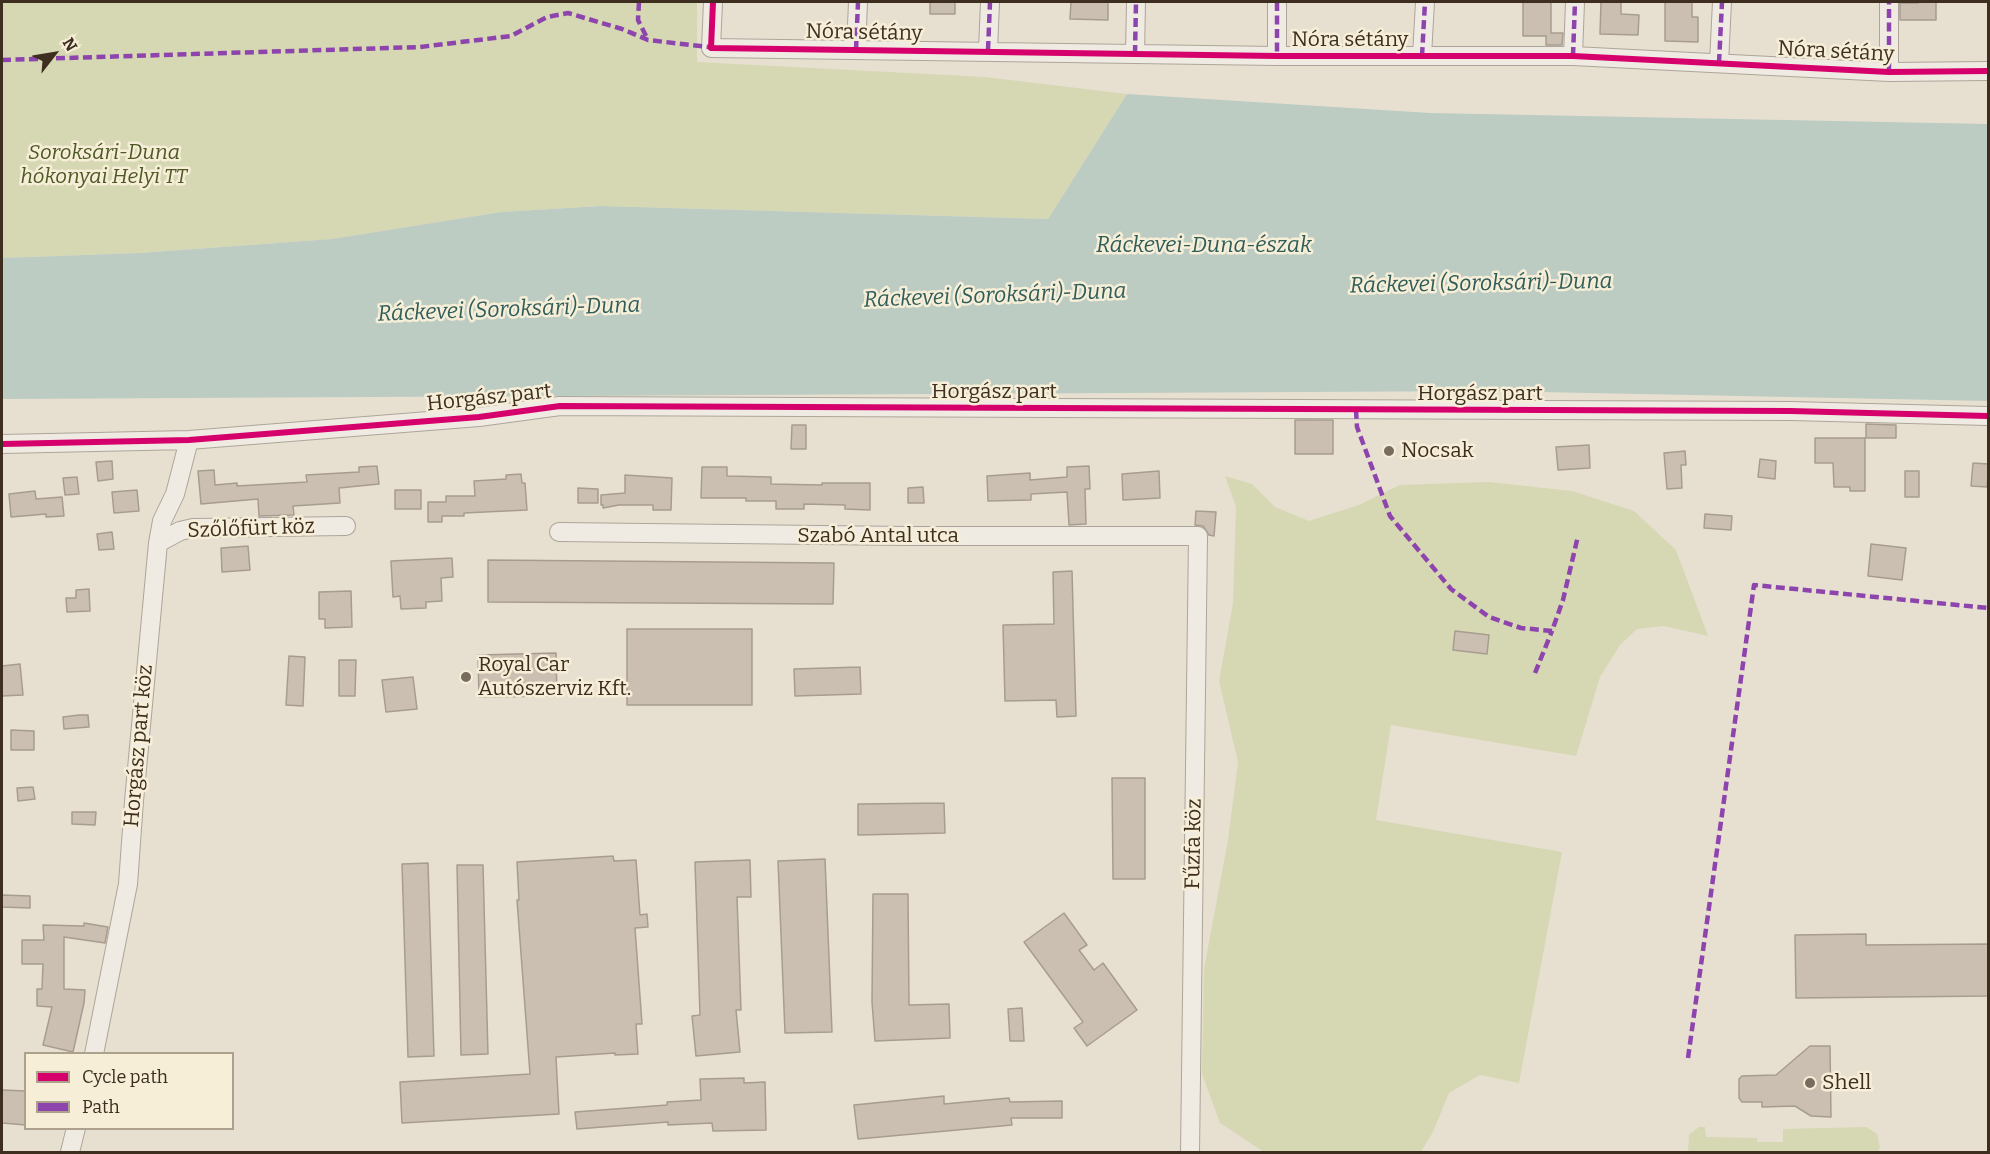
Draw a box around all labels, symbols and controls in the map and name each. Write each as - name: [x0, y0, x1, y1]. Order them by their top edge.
- street label: Nóra sétány: [805, 19, 923, 47]
- north arrow: [24, 24, 84, 84]
- street label: Nóra sétány: [1292, 27, 1408, 53]
- text: N: [59, 34, 81, 55]
- street label: Nóra sétány: [1777, 36, 1895, 68]
- park label: Soroksári-Duna hókonyai Helyi TT: [20, 140, 188, 190]
- water label: Ráckevei-Duna-észak: [1096, 233, 1312, 259]
- water label: Ráckevei (Soroksári)-Duna: [1349, 269, 1613, 299]
- water label: Ráckevei (Soroksári)-Duna: [863, 278, 1127, 314]
- water label: Ráckevei (Soroksári)-Duna: [377, 292, 641, 328]
- street label: Horgász part: [425, 379, 553, 417]
- street label: Horgász part: [931, 379, 1057, 405]
- street label: Horgász part: [1417, 381, 1543, 407]
- place label: Nocsak: [1401, 438, 1474, 464]
- marker: Nocsak: [1382, 444, 1396, 458]
- street label: Szőlőfürt köz: [187, 514, 315, 544]
- street label: Szabó Antal utca: [797, 523, 959, 549]
- place label: Royal Car Autószerviz Kft.: [478, 652, 631, 702]
- street label: Horgász part köz: [119, 664, 159, 828]
- marker: Royal Car Autószerviz Kft.: [459, 670, 473, 684]
- street label: Fűzfa köz: [1181, 798, 1207, 890]
- legend: [24, 1052, 234, 1130]
- text: Cycle path: [82, 1066, 168, 1088]
- place label: Shell: [1822, 1070, 1871, 1096]
- marker: Shell: [1803, 1076, 1817, 1090]
- text: Path: [82, 1096, 120, 1118]

